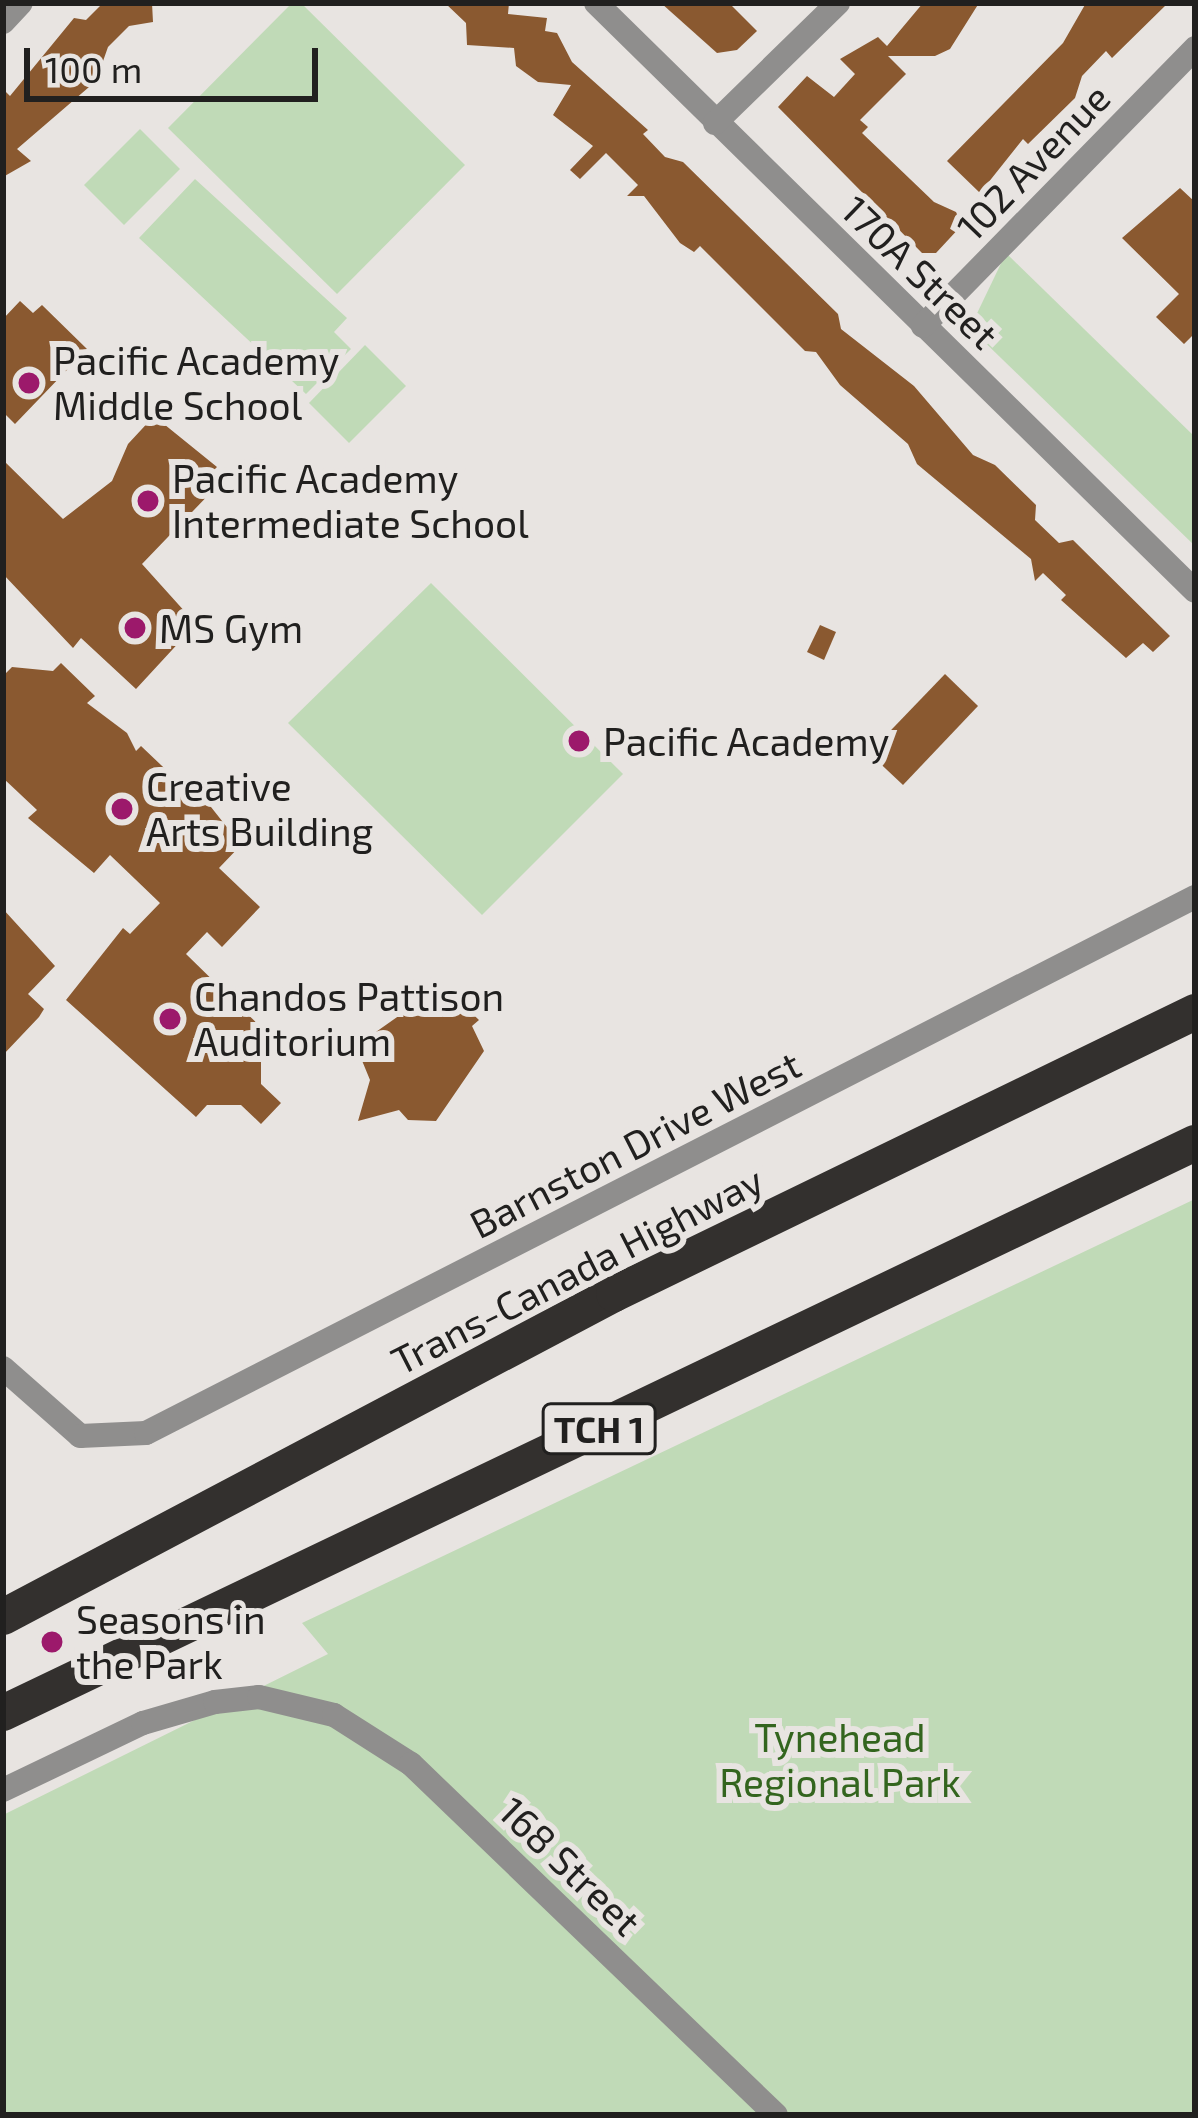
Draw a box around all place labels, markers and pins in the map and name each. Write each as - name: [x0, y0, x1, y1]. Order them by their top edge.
- place label: Pacific Academy Middle School: [53, 338, 340, 429]
- marker: Pacific Academy Middle School: [16, 370, 42, 396]
- place label: Pacific Academy Intermediate School: [172, 456, 529, 547]
- marker: Pacific Academy Intermediate School: [135, 488, 161, 514]
- place label: MS Gym: [159, 605, 303, 651]
- marker: MS Gym: [122, 615, 148, 641]
- place label: Pacific Academy: [603, 718, 890, 764]
- marker: Pacific Academy: [566, 728, 592, 754]
- place label: Creative Arts Building: [146, 764, 373, 855]
- marker: Creative Arts Building: [109, 796, 135, 822]
- place label: Chandos Pattison Auditorium: [194, 974, 504, 1065]
- marker: Chandos Pattison Auditorium: [157, 1006, 183, 1032]
- place label: Seasons in the Park: [76, 1597, 266, 1688]
- marker: Seasons in the Park: [39, 1629, 65, 1655]

